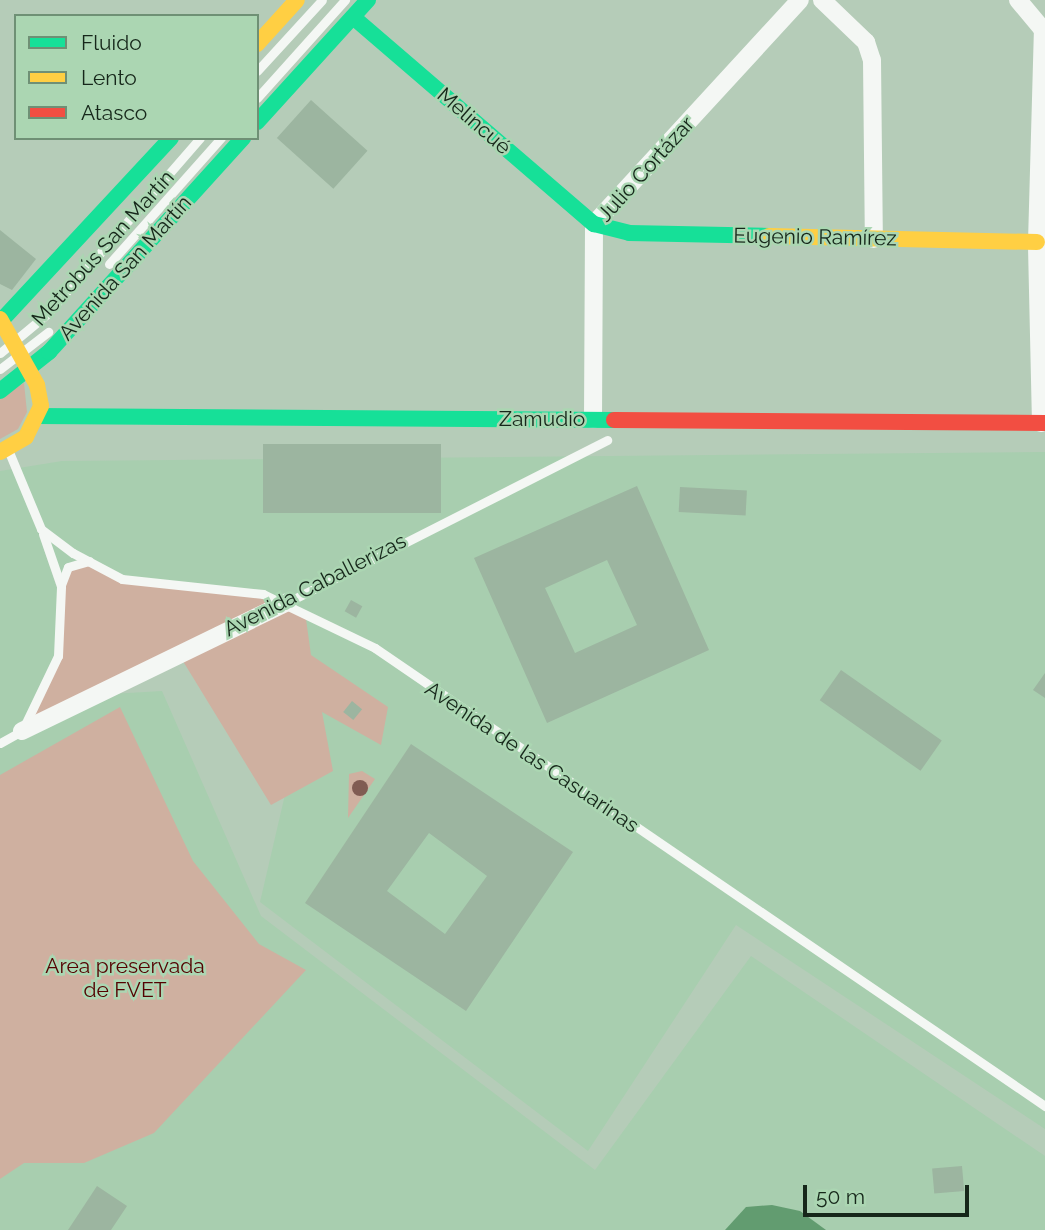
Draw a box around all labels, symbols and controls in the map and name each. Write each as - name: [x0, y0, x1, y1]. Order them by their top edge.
- legend: [14, 14, 259, 140]
- text: Fluido: [81, 30, 142, 55]
- text: Lento: [81, 65, 137, 90]
- street label: Melincué: [432, 82, 516, 160]
- text: Atasco: [81, 100, 147, 125]
- street label: Julio Cortázar: [592, 111, 700, 227]
- street label: Metrobús San Martín: [26, 165, 180, 331]
- street label: Avenida San Martín: [53, 190, 197, 346]
- street label: Eugenio Ramírez: [733, 223, 897, 251]
- street label: Zamudio: [499, 406, 585, 432]
- street label: Avenida Caballerizas: [220, 528, 410, 642]
- street label: Avenida de las Casuarinas: [420, 676, 644, 838]
- park label: Area preservada de FVET: [45, 953, 205, 1003]
- scale bar: [807, 1170, 973, 1214]
- text: 50 m: [816, 1184, 865, 1209]

